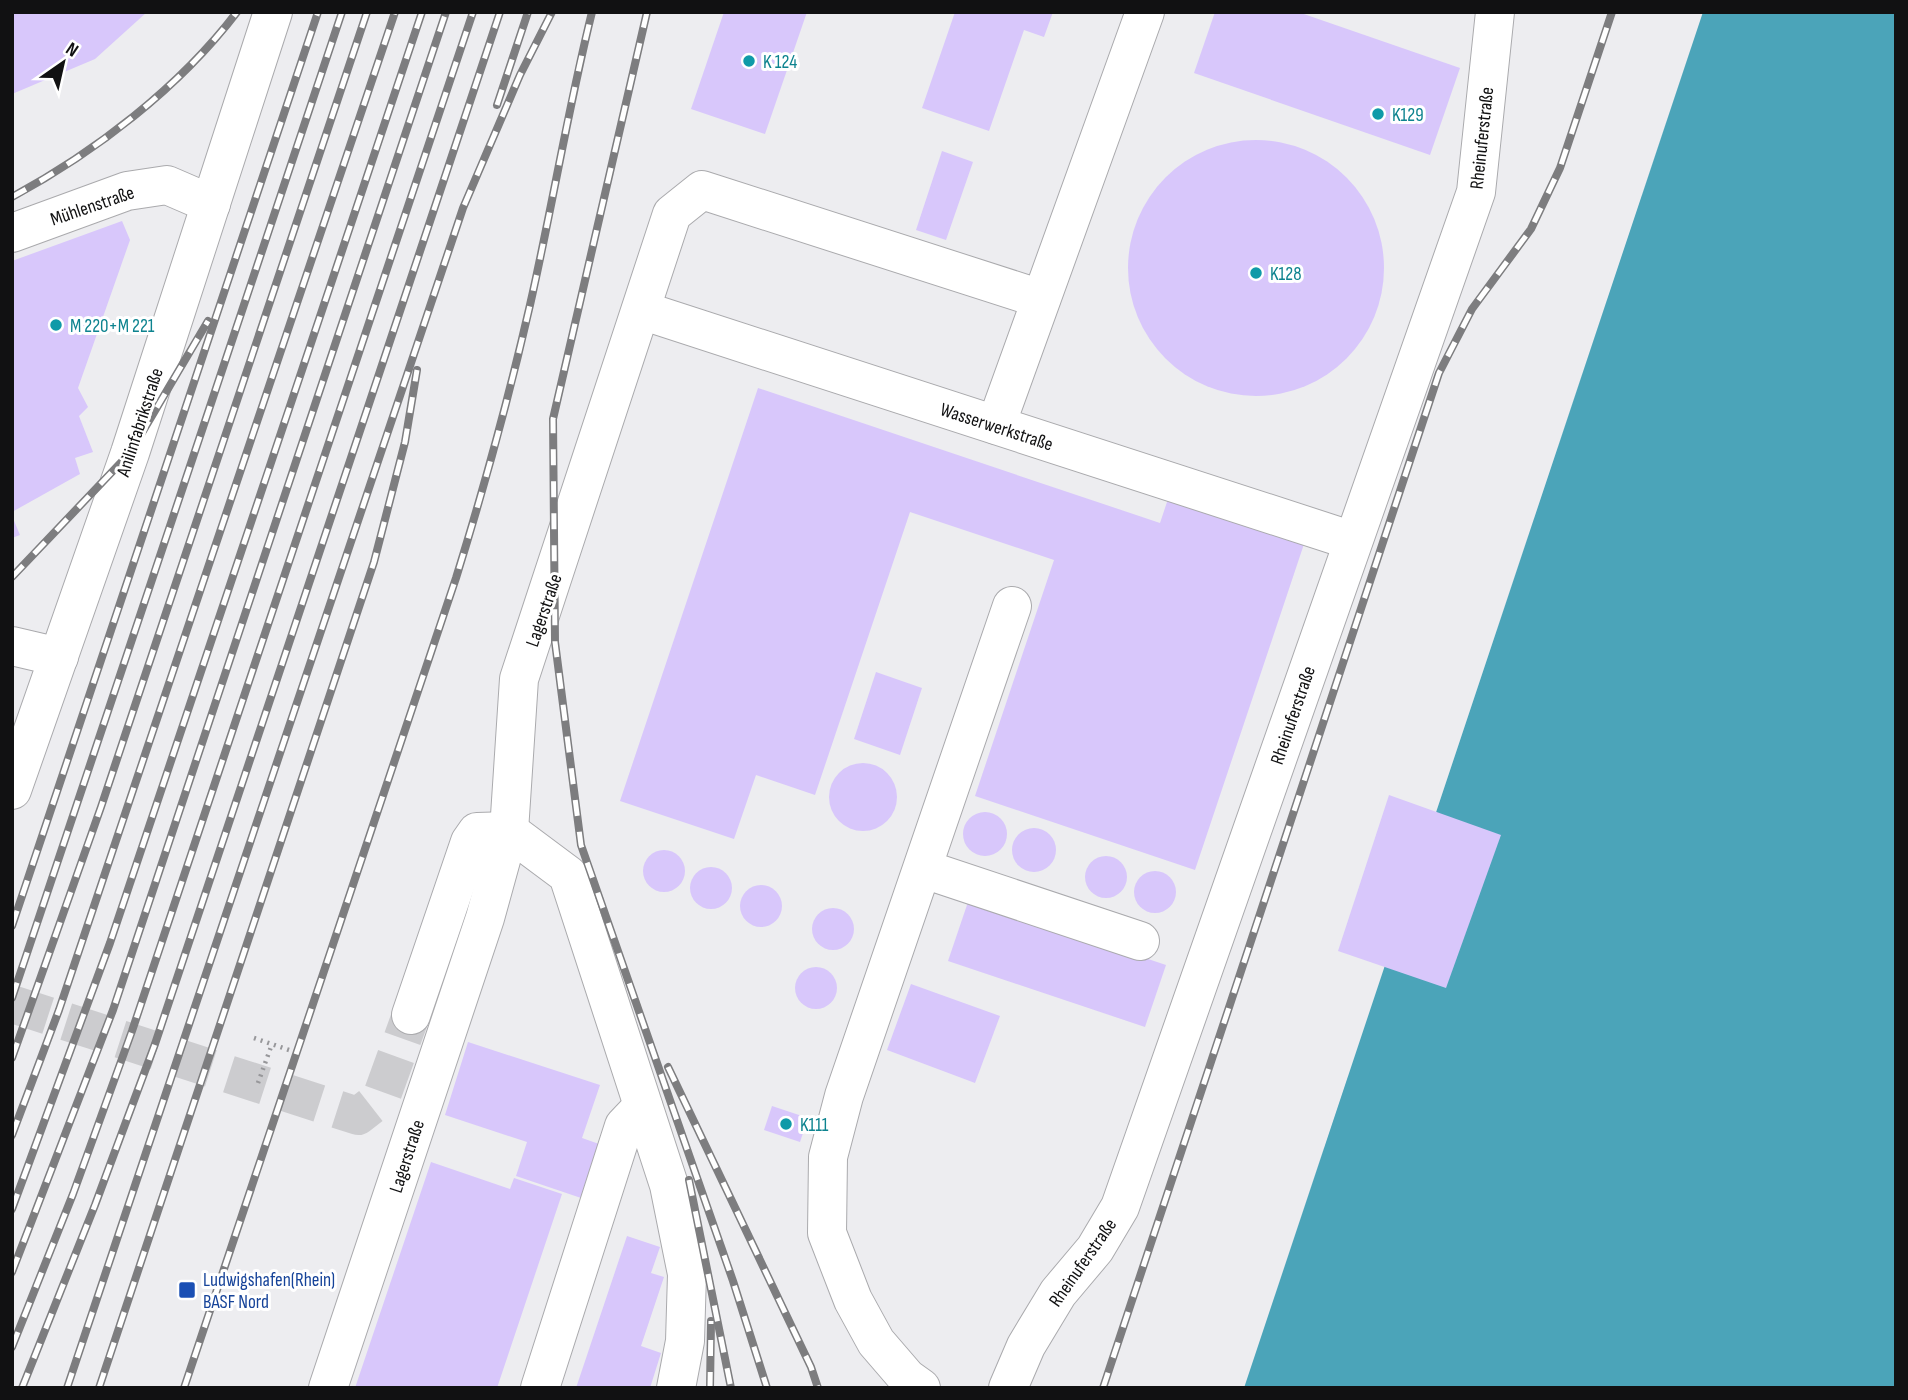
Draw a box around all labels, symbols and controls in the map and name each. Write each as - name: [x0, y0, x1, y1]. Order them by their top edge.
- north arrow: [28, 28, 98, 98]
- text: N: [61, 38, 82, 63]
- place label: K 124: [763, 51, 797, 74]
- marker: K 124: [741, 53, 757, 69]
- street label: Rheinuferstraße: [1466, 86, 1499, 190]
- place label: K129: [1392, 104, 1424, 127]
- marker: K129: [1370, 106, 1386, 122]
- street label: Mühlenstraße: [47, 181, 138, 232]
- place label: K128: [1270, 263, 1302, 286]
- marker: K128: [1248, 265, 1264, 281]
- place label: M 220+M 221: [70, 315, 155, 338]
- marker: M 220+M 221: [48, 317, 64, 333]
- street label: Anilinfabrikstraße: [112, 365, 169, 481]
- street label: Wasserwerkstraße: [937, 398, 1056, 456]
- street label: Lagerstraße: [521, 571, 568, 650]
- street label: Rheinuferstraße: [1266, 663, 1321, 768]
- place label: K111: [800, 1114, 829, 1137]
- marker: K111: [778, 1116, 794, 1132]
- street label: Lagerstraße: [385, 1117, 430, 1196]
- street label: Rheinuferstraße: [1044, 1214, 1122, 1312]
- place label: Ludwigshafen(Rhein) BASF Nord: [203, 1269, 335, 1314]
- marker: Ludwigshafen(Rhein) BASF Nord: [177, 1280, 197, 1300]

